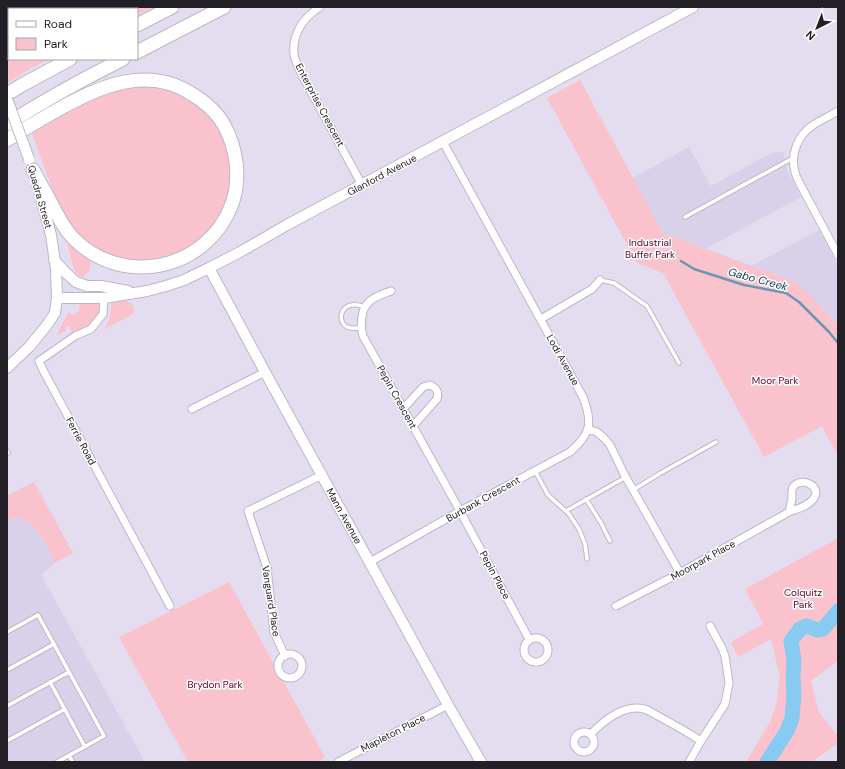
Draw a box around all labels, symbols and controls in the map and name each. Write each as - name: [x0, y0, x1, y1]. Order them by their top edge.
- legend: [8, 8, 138, 60]
- north arrow: [797, 8, 837, 48]
- text: Road: [44, 16, 72, 32]
- text: N: [803, 28, 818, 43]
- text: Park: [44, 36, 68, 52]
- street label: Enterprise Crescent: [292, 61, 348, 149]
- street label: Glanford Avenue: [345, 151, 419, 199]
- street label: Quadra Street: [25, 164, 55, 230]
- park label: Industrial Buffer Park: [625, 236, 675, 261]
- water label: Gabo Creek: [727, 264, 790, 294]
- street label: Lodi Avenue: [544, 332, 582, 388]
- street label: Pepin Crescent: [374, 363, 420, 431]
- park label: Moor Park: [752, 374, 798, 387]
- street label: Ferrie Road: [63, 415, 99, 467]
- street label: Burbank Crescent: [444, 473, 523, 525]
- street label: Mann Avenue: [323, 486, 365, 547]
- street label: Moorpark Place: [668, 537, 738, 583]
- street label: Pepin Place: [477, 548, 513, 602]
- street label: Vanguard Place: [259, 565, 283, 638]
- park label: Colquitz Park: [784, 586, 823, 611]
- park label: Brydon Park: [187, 678, 243, 691]
- street label: Mapleton Place: [358, 711, 428, 755]

